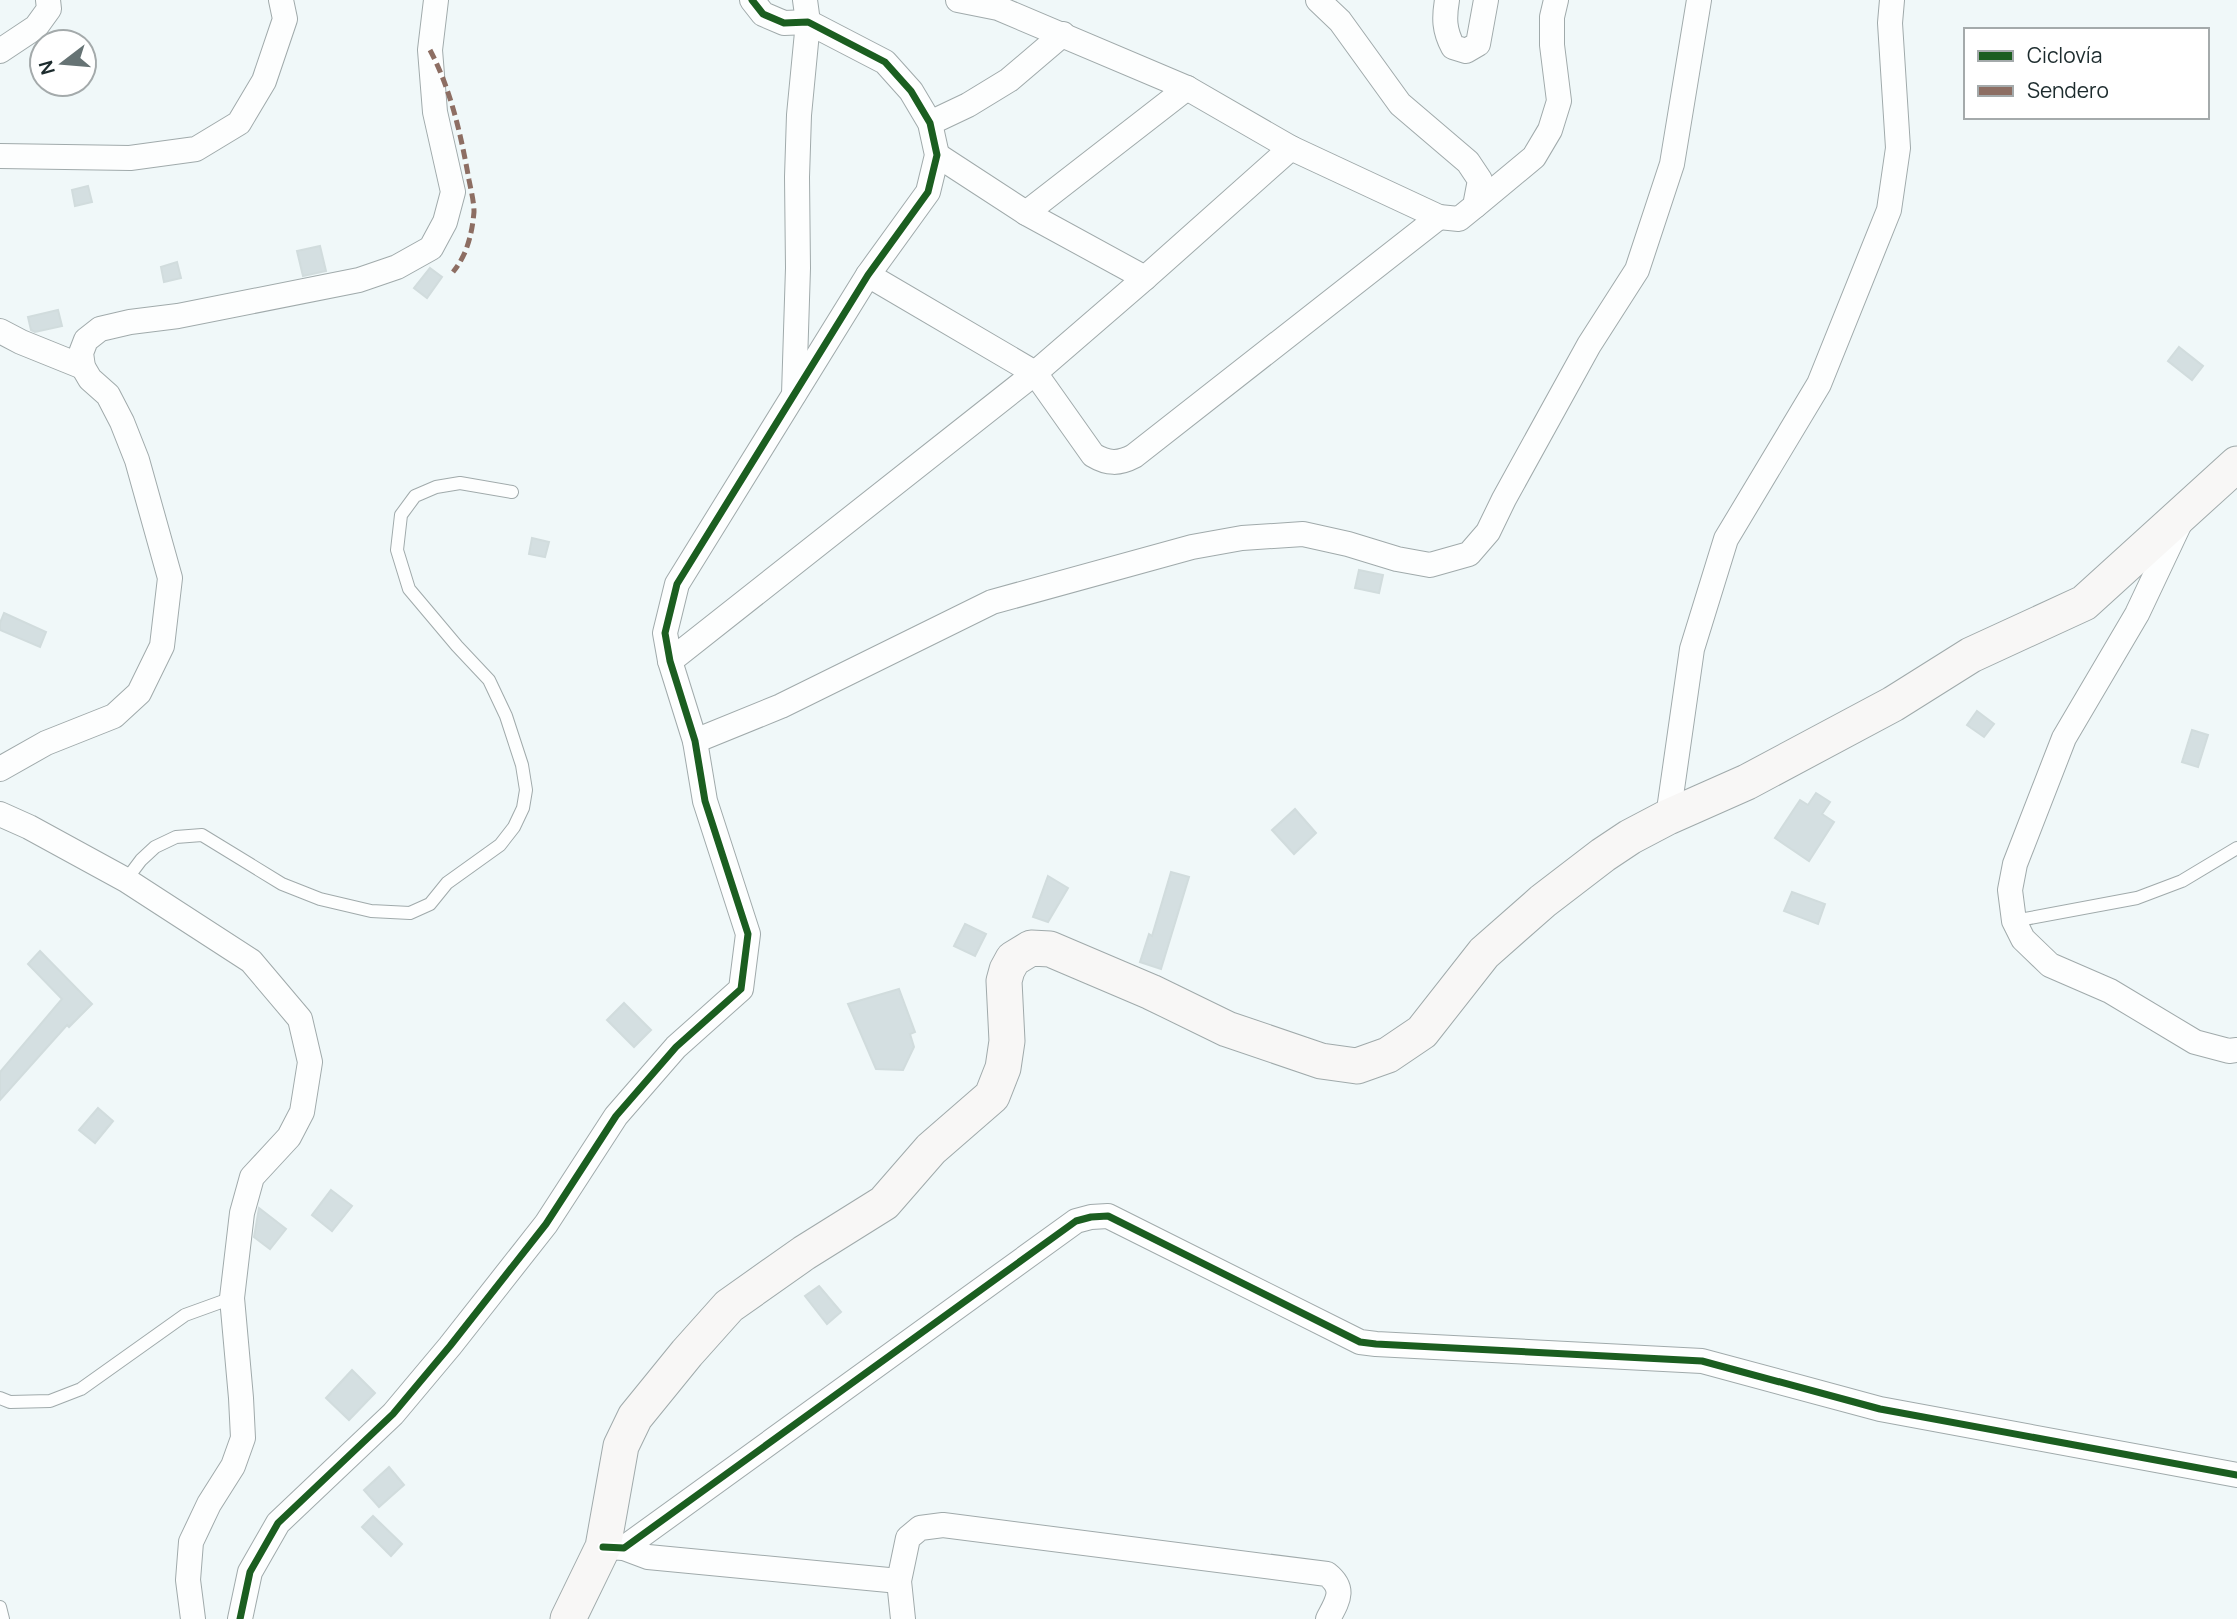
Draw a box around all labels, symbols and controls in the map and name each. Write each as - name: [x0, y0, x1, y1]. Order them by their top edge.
- north arrow: [28, 28, 98, 98]
- legend: [1964, 28, 2209, 119]
- text: Ciclovía: [2027, 41, 2102, 69]
- text: N: [32, 58, 61, 78]
- text: Sendero: [2027, 76, 2109, 104]

